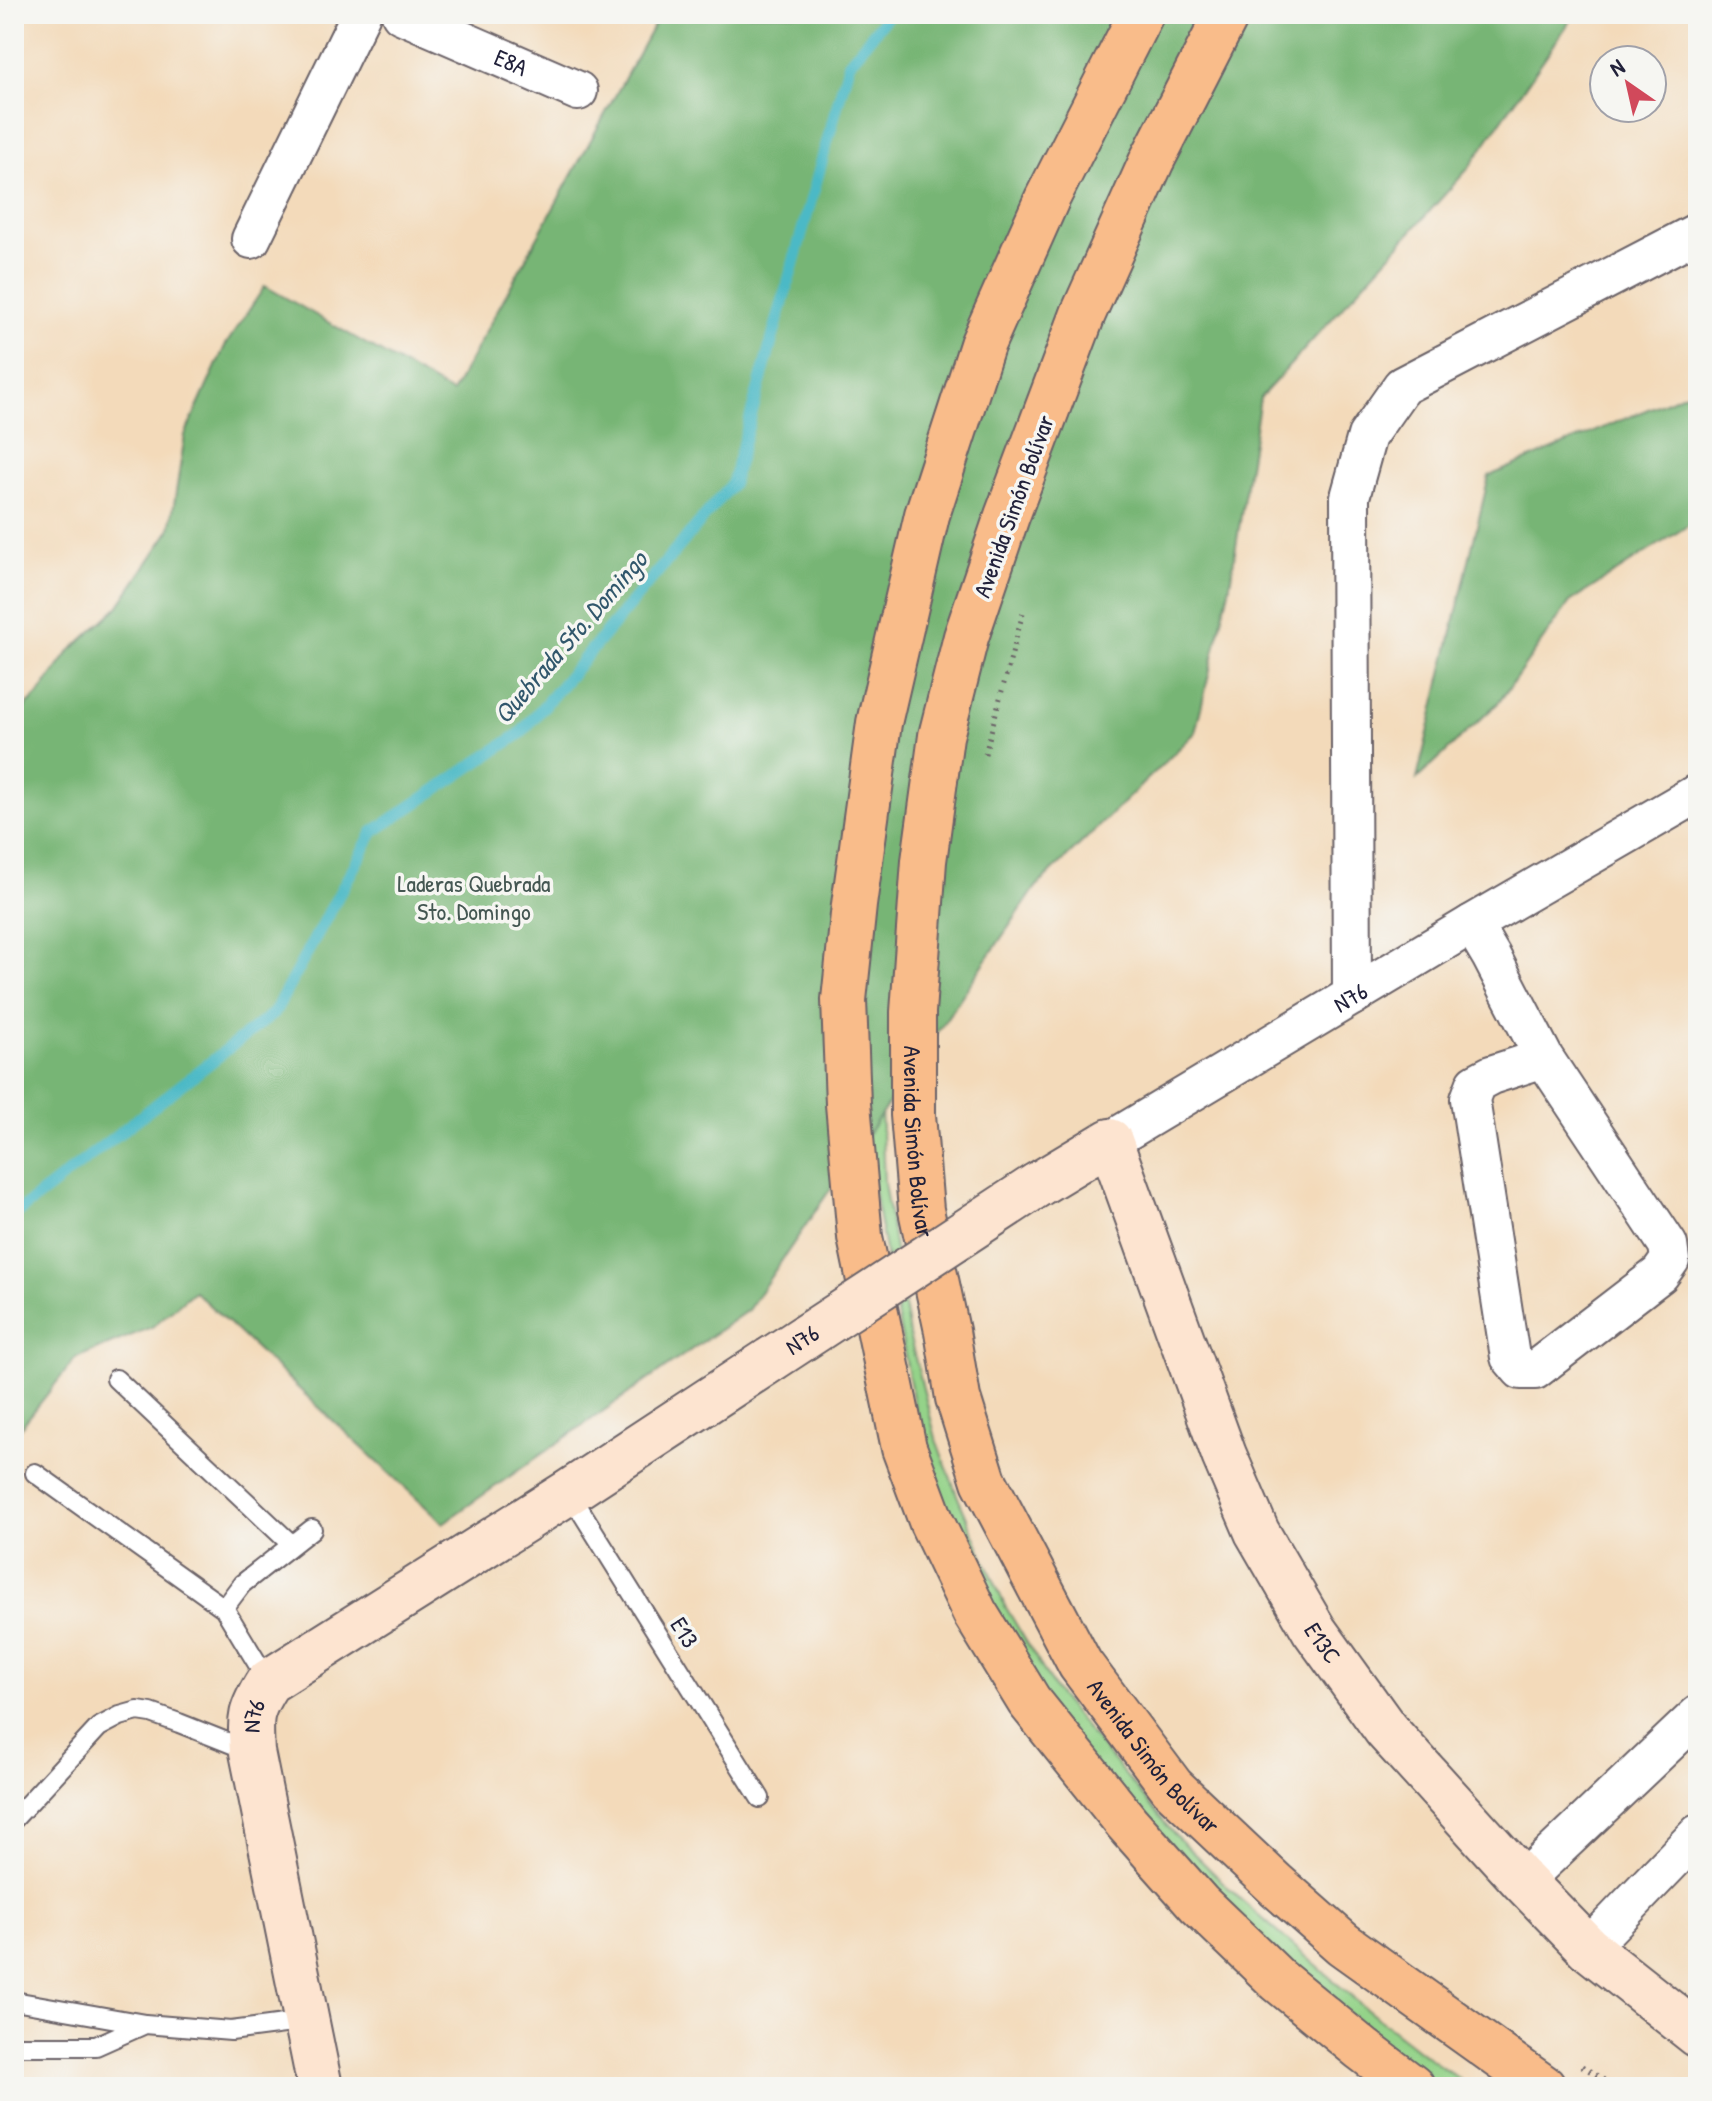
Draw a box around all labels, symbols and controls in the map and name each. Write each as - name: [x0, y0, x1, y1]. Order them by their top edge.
- street label: E8A: [490, 41, 533, 83]
- north arrow: [1588, 44, 1668, 124]
- text: N: [1604, 52, 1630, 83]
- street label: Avenida Simón Bolívar: [965, 410, 1061, 602]
- water label: Quebrada Sto. Domingo: [485, 541, 657, 731]
- park label: Laderas Quebrada Sto. Domingo: [398, 867, 550, 927]
- street label: N76: [1327, 975, 1373, 1020]
- street label: Avenida Simón Bolívar: [897, 1046, 942, 1240]
- street label: N76: [779, 1316, 825, 1362]
- street label: E13: [663, 1611, 707, 1653]
- street label: E13C: [1297, 1617, 1349, 1670]
- street label: Avenida Simón Bolívar: [1080, 1672, 1227, 1840]
- street label: N76: [235, 1694, 272, 1733]

